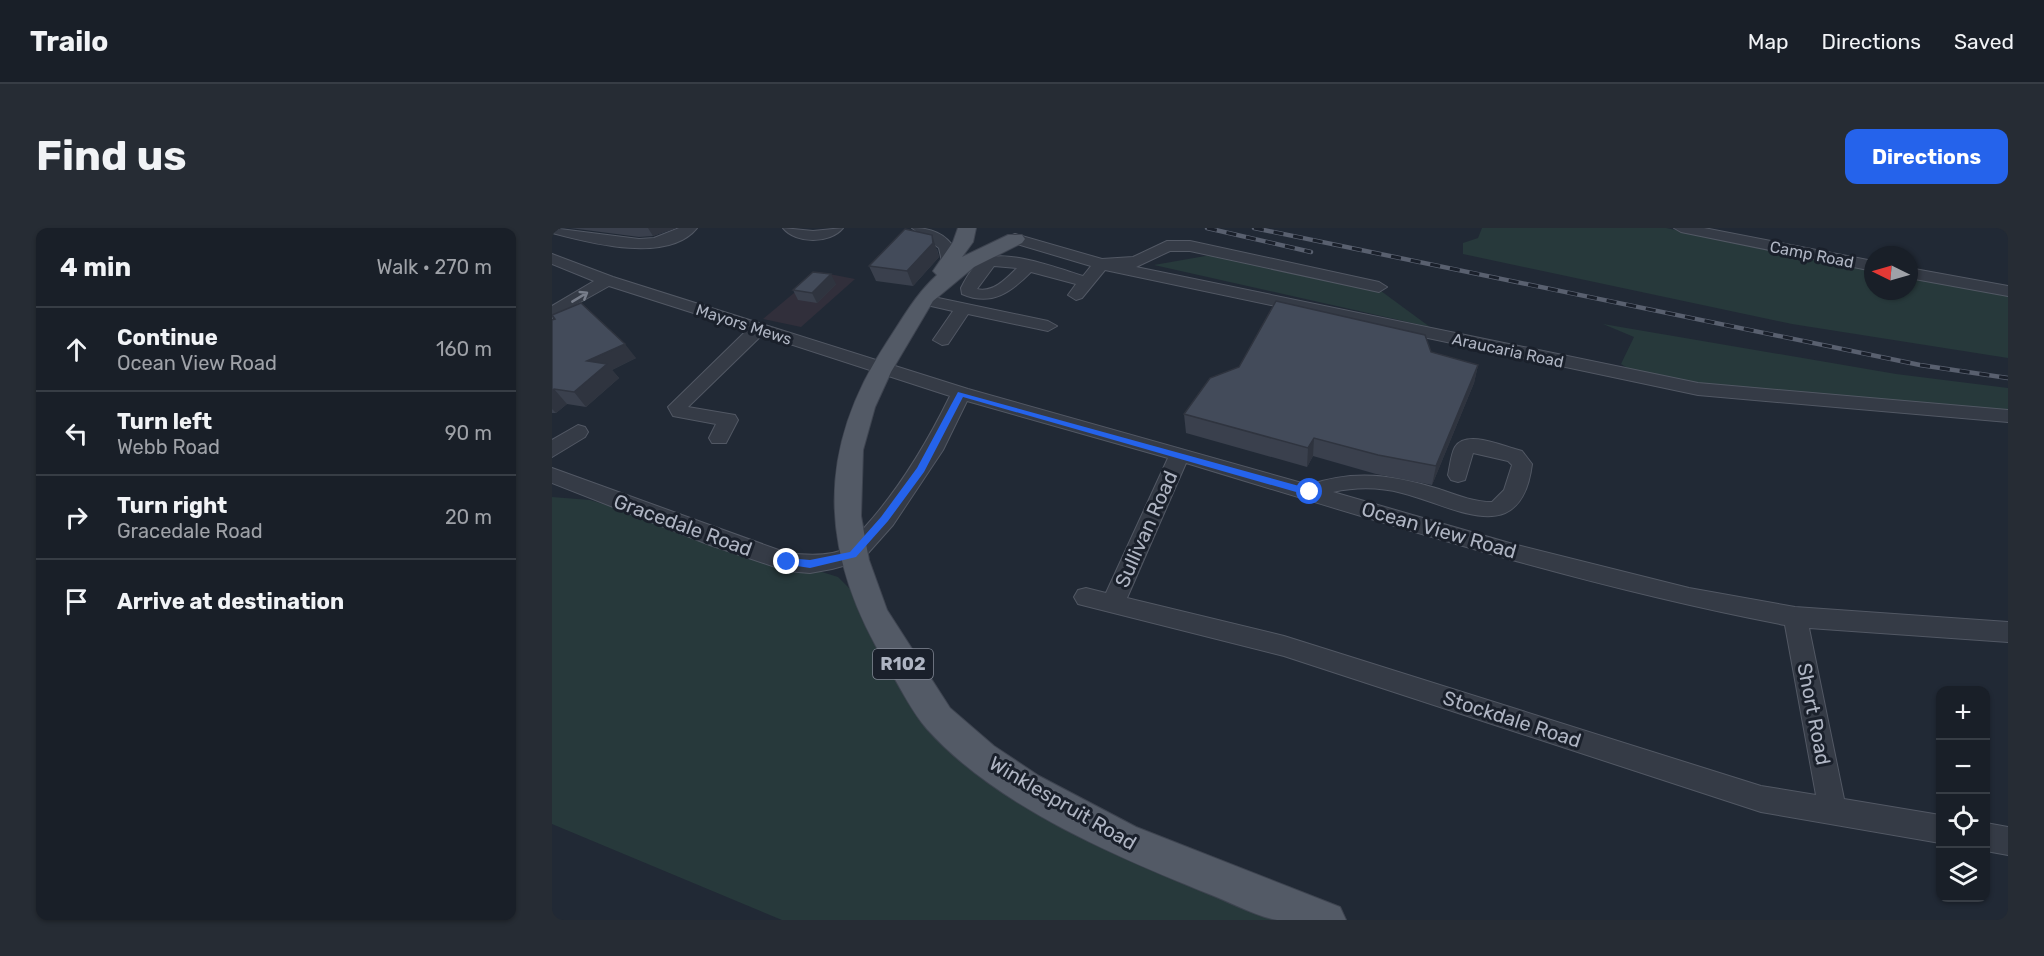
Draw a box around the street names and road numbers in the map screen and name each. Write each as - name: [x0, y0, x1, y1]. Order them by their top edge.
- street label: Camp Road: [1768, 237, 1855, 272]
- street label: Mayors Mews: [694, 300, 794, 349]
- street label: Araucaria Road: [1450, 329, 1565, 372]
- street label: Sullivan Road: [1110, 467, 1182, 591]
- street label: Gracedale Road: [610, 489, 756, 561]
- street label: Ocean View Road: [1359, 496, 1519, 564]
- road number: R102: [873, 649, 933, 679]
- street label: Short Road: [1792, 661, 1836, 767]
- street label: Stockdale Road: [1440, 685, 1584, 753]
- street label: Winklespruit Road: [985, 751, 1141, 855]

